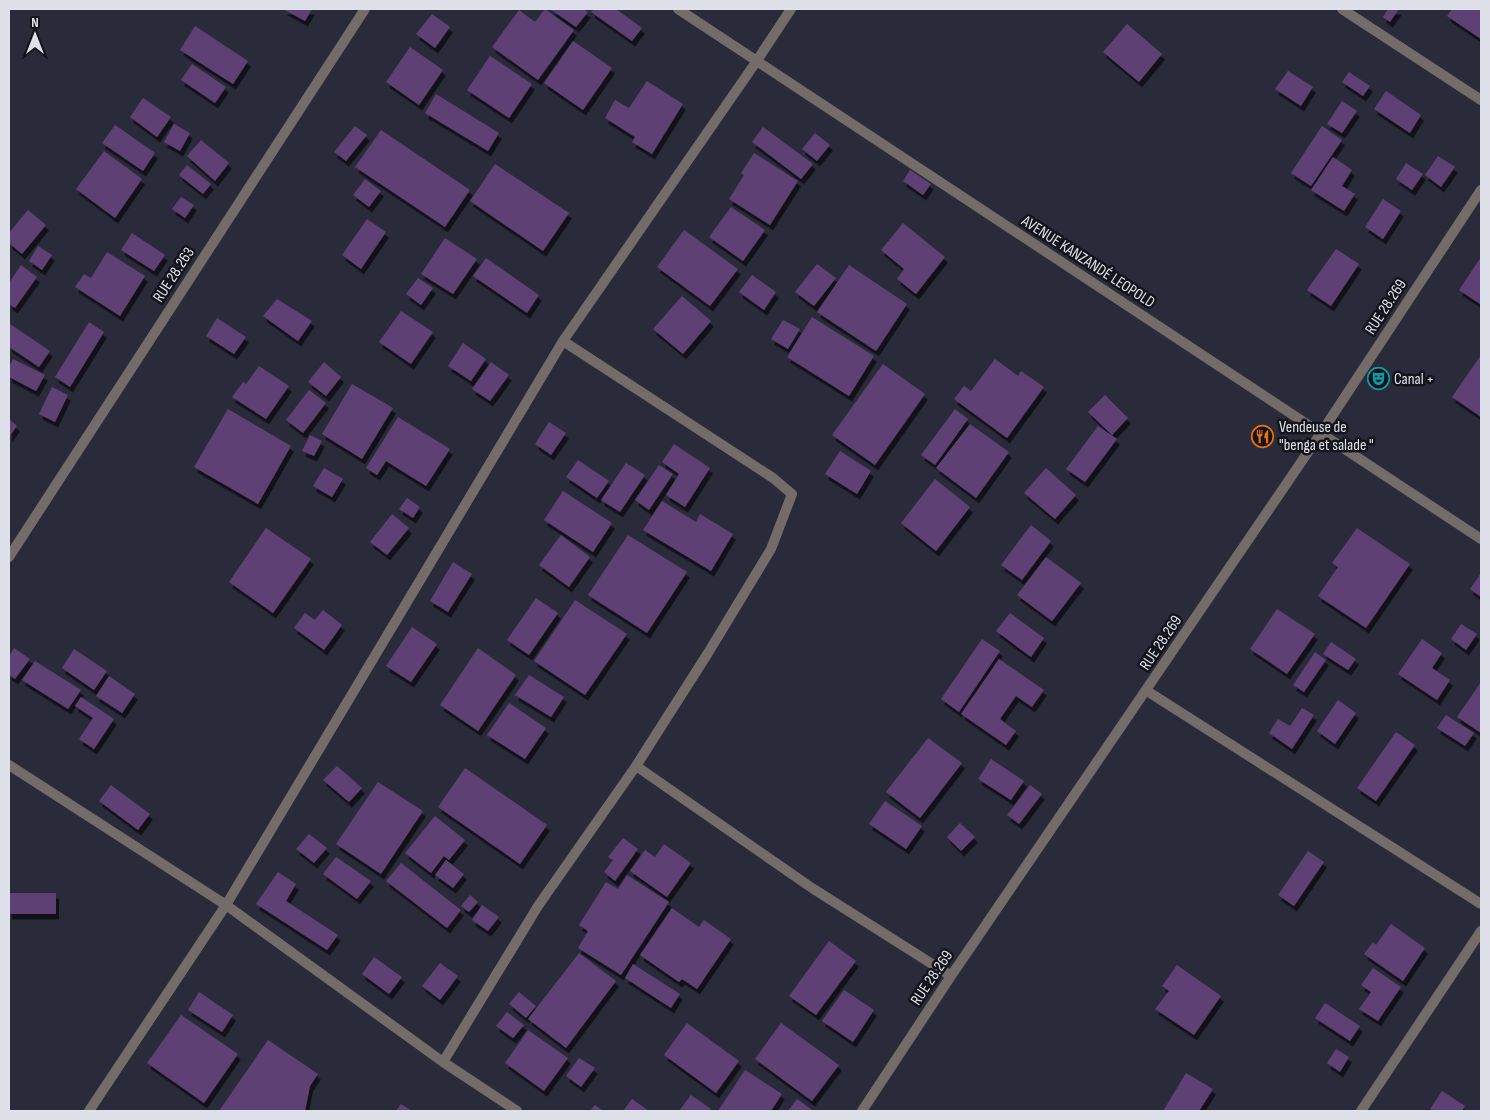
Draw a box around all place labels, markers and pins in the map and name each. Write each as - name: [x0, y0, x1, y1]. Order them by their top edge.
- theatre icon: Canal +: [1366, 367, 1390, 391]
- place label: Canal +: [1394, 370, 1434, 389]
- place label: Vendeuse de "benga et salade ": [1279, 418, 1374, 455]
- restaurant icon: Vendeuse de "benga et salade ": [1251, 424, 1275, 448]

